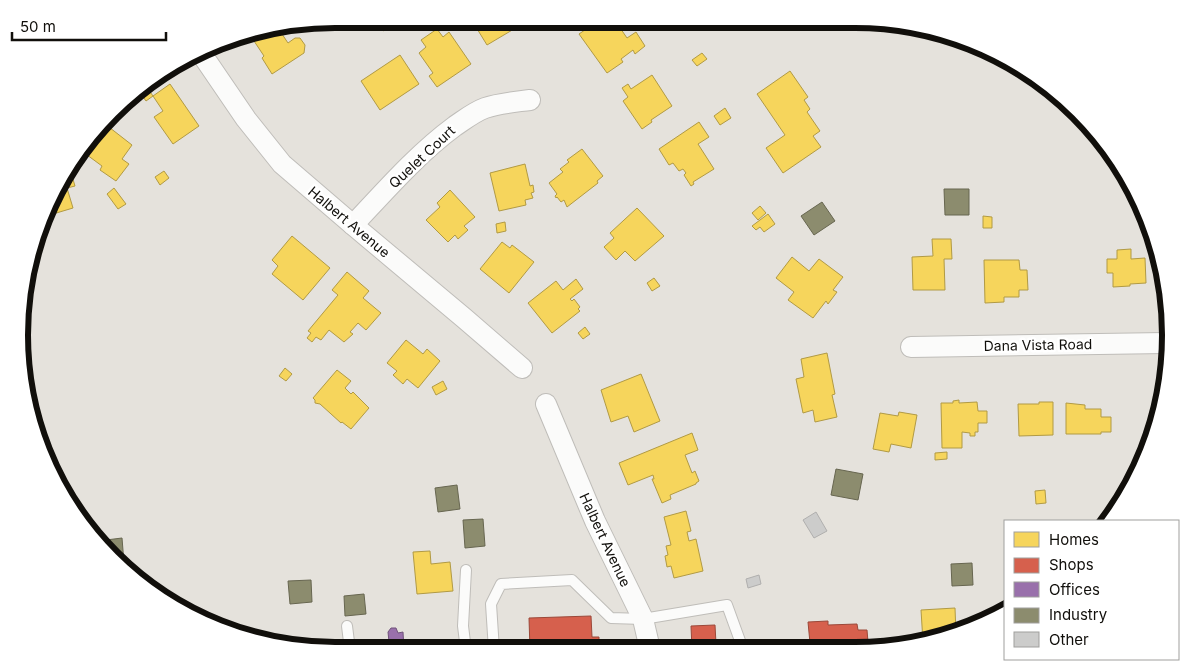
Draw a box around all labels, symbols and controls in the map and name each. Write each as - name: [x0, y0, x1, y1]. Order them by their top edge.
- scale bar: [12, 10, 166, 42]
- text: 50 m: [20, 17, 56, 36]
- street label: Quelet Court: [385, 121, 459, 192]
- street label: Halbert Avenue: [305, 182, 394, 261]
- street label: Dana Vista Road: [983, 335, 1092, 354]
- street label: Halbert Avenue: [576, 490, 635, 589]
- legend: [1004, 520, 1179, 660]
- text: Homes: [1049, 530, 1099, 549]
- text: Shops: [1049, 555, 1094, 574]
- text: Offices: [1049, 580, 1100, 599]
- text: Industry: [1049, 605, 1108, 624]
- text: Other: [1049, 630, 1089, 649]

